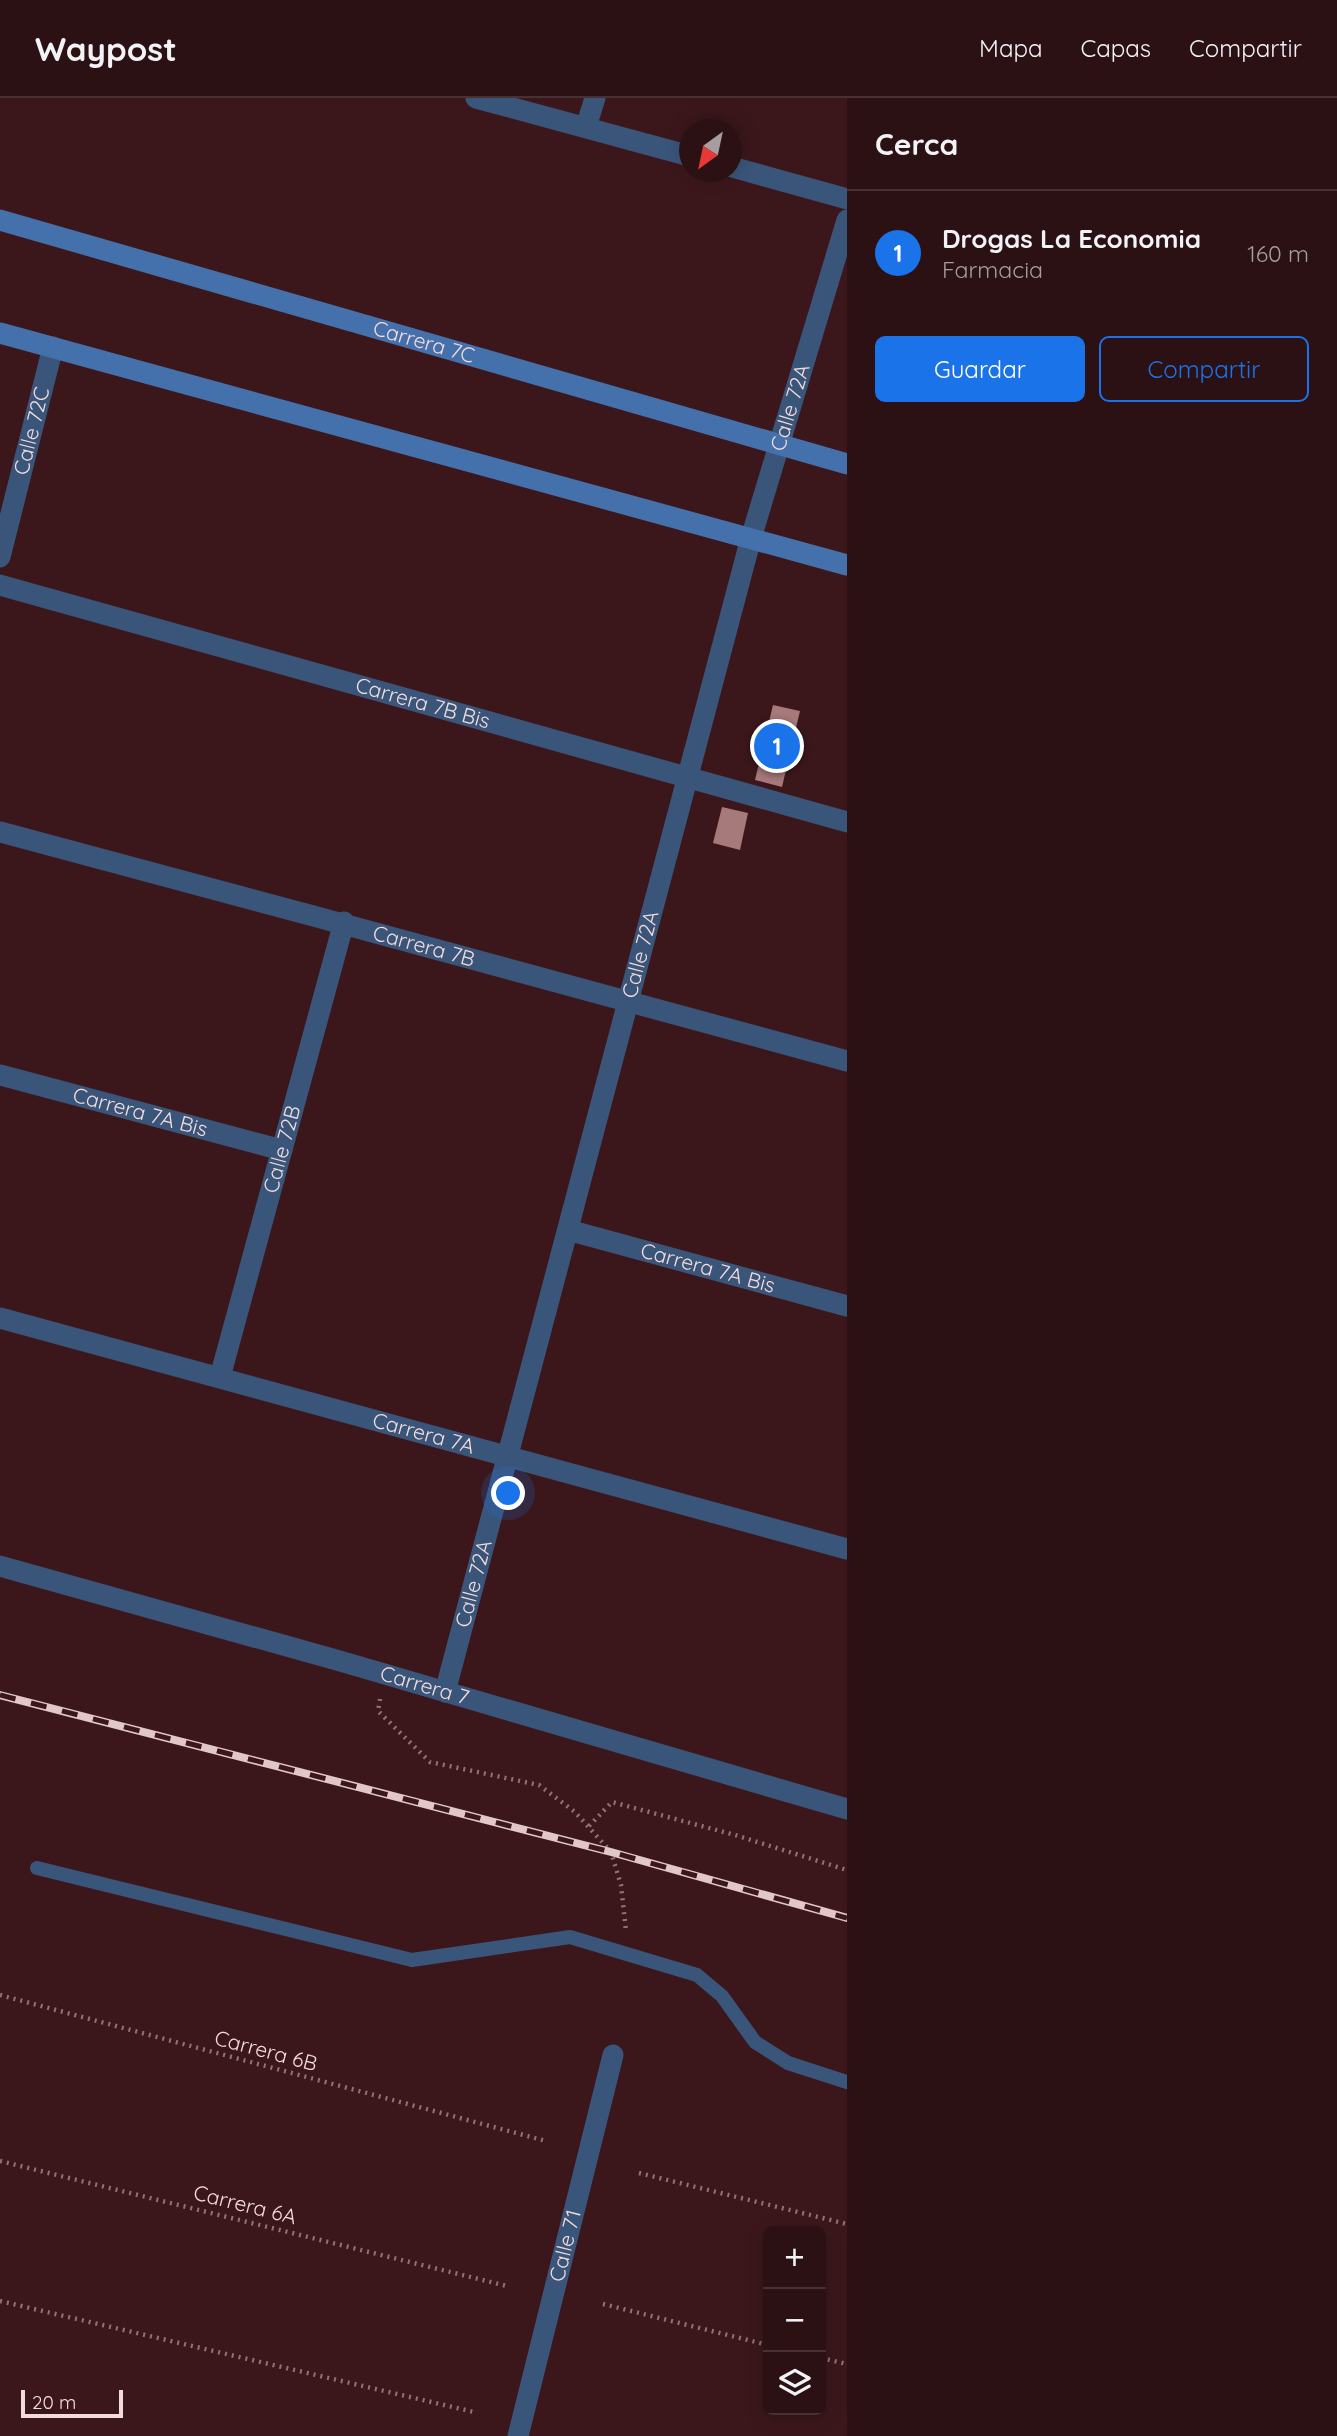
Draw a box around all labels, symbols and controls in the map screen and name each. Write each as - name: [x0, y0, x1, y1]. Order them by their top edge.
- text: Waypost: [35, 28, 177, 69]
- text: Mapa: [979, 33, 1043, 63]
- text: Capas: [1081, 33, 1151, 63]
- text: Compartir: [1189, 33, 1302, 63]
- north arrow: [679, 119, 742, 182]
- text: Cerca: [875, 125, 958, 163]
- text: Drogas La Economia: [942, 222, 1201, 255]
- text: 1: [894, 239, 902, 268]
- text: 160 m: [1247, 239, 1309, 268]
- text: Farmacia: [942, 255, 1043, 284]
- street label: Carrera 7C: [370, 314, 478, 368]
- button: Guardar: [875, 336, 1085, 402]
- button: Compartir: [1099, 336, 1309, 402]
- street label: Calle 72A: [764, 361, 815, 454]
- street label: Calle 72C: [7, 384, 54, 477]
- street label: Carrera 7B Bis: [353, 671, 493, 734]
- pin: 1: [754, 720, 800, 772]
- street label: Calle 72A: [616, 908, 664, 1001]
- street label: Carrera 7B: [370, 919, 478, 972]
- street label: Carrera 7A Bis: [70, 1081, 211, 1142]
- street label: Calle 72B: [257, 1102, 305, 1196]
- street label: Carrera 7A Bis: [638, 1236, 778, 1298]
- street label: Carrera 7A: [370, 1406, 478, 1459]
- your location: [491, 1476, 525, 1510]
- street label: Calle 72A: [449, 1537, 497, 1630]
- street label: Carrera 7: [377, 1659, 472, 1710]
- street label: Carrera 6B: [212, 2024, 320, 2076]
- street label: Carrera 6A: [191, 2179, 299, 2229]
- street label: Calle 71: [543, 2207, 586, 2284]
- map controls: [763, 2226, 826, 2415]
- button: +: [763, 2226, 826, 2289]
- button: −: [763, 2289, 826, 2352]
- button: layers: [763, 2352, 826, 2415]
- scale bar: [21, 2387, 122, 2419]
- text: 20 m: [32, 2390, 76, 2414]

